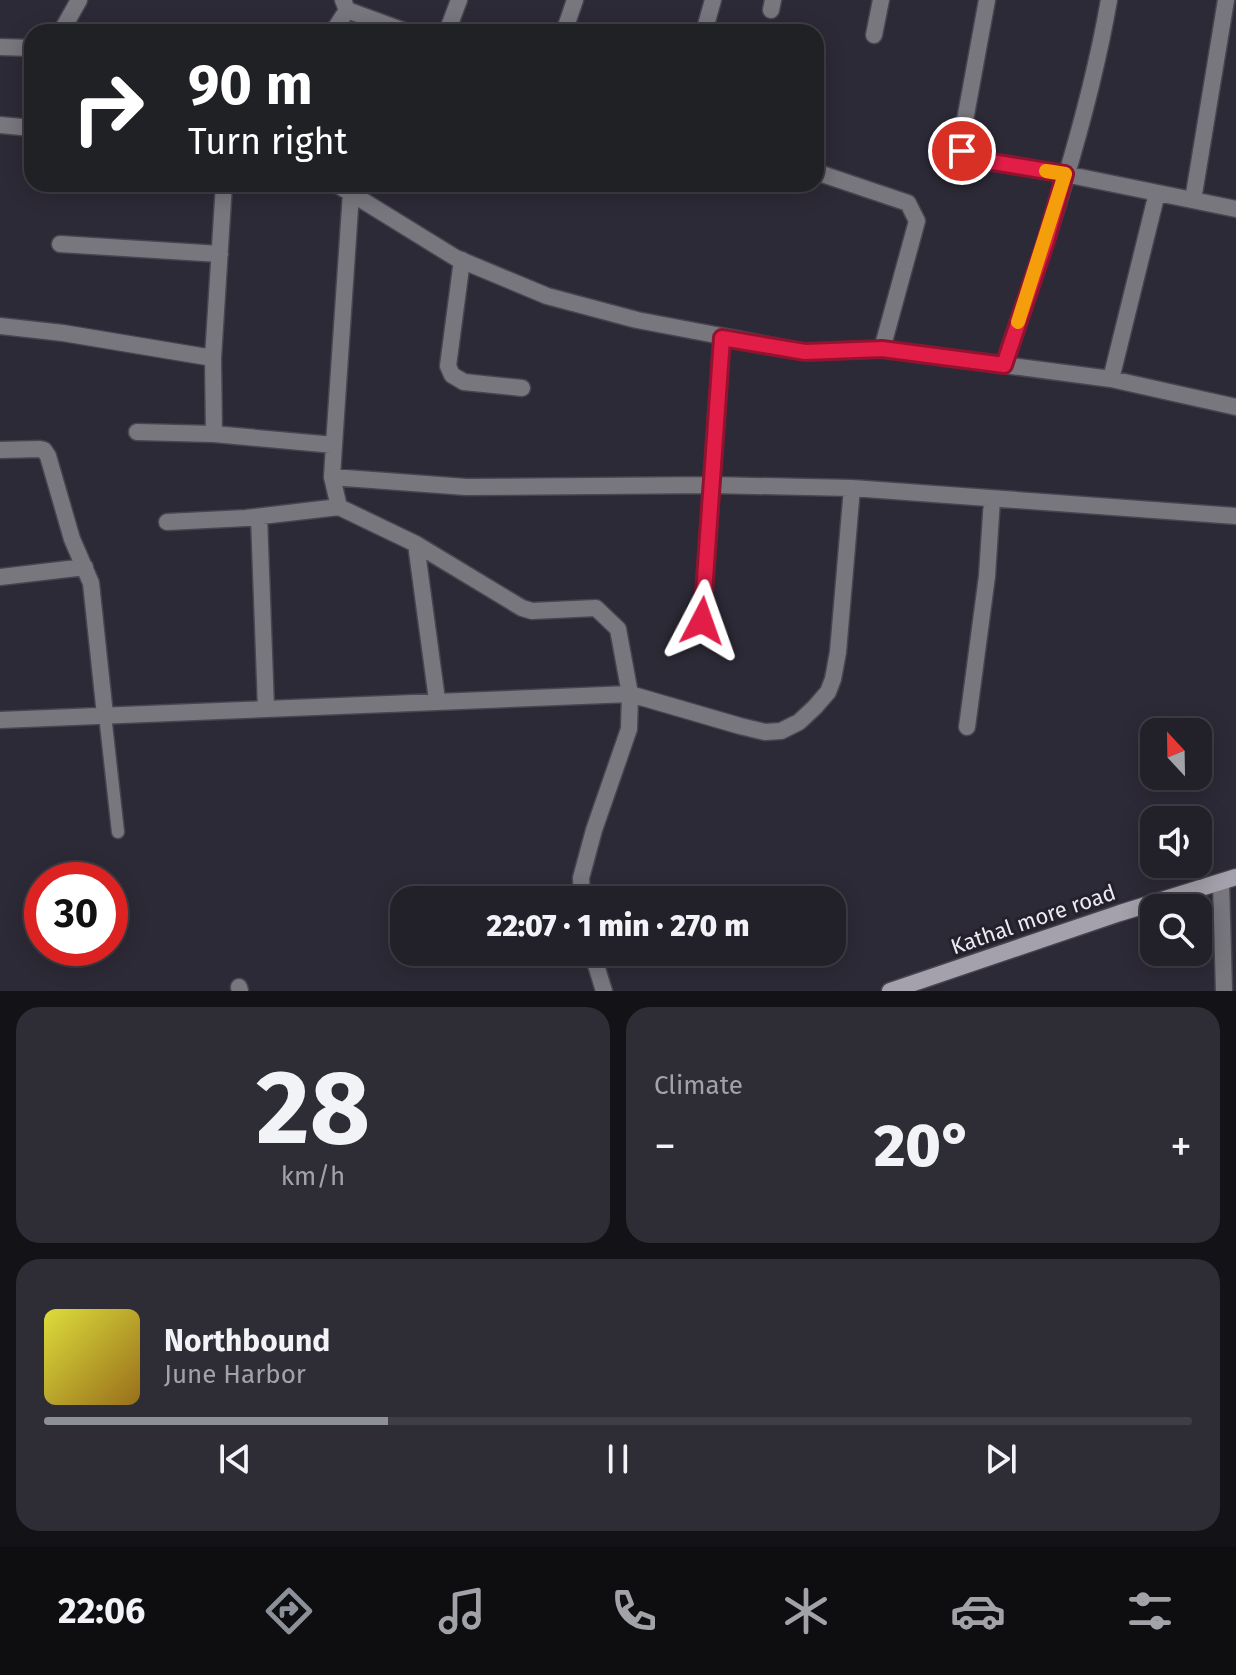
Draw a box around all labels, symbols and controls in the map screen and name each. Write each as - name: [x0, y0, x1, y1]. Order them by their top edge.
- text: 90 m: [188, 52, 313, 119]
- icon: right: [56, 56, 160, 160]
- pin: [928, 117, 996, 185]
- text: Turn right: [188, 120, 348, 164]
- icon: arrive: [940, 129, 984, 173]
- position arrow: [660, 579, 744, 663]
- north arrow: [1140, 718, 1212, 790]
- map controls: [1140, 718, 1212, 966]
- button: sound: [1140, 806, 1212, 878]
- speed limit sign: 30: [24, 862, 128, 966]
- street label: Kathal more road: [947, 879, 1119, 960]
- button: search: [1140, 894, 1212, 966]
- text: 22:07 · 1 min · 270 m: [486, 908, 750, 944]
- text: 28: [256, 1046, 370, 1171]
- text: Climate: [654, 1070, 743, 1101]
- text: 20°: [874, 1110, 972, 1182]
- text: −: [654, 1120, 676, 1173]
- text: +: [1170, 1120, 1192, 1173]
- text: km/h: [281, 1161, 345, 1192]
- text: Northbound: [164, 1323, 330, 1359]
- text: June Harbor: [164, 1359, 306, 1390]
- icon: previous: [213, 1437, 257, 1481]
- icon: pause: [596, 1437, 640, 1481]
- icon: next: [979, 1437, 1023, 1481]
- icon: directions: [261, 1583, 317, 1639]
- icon: music: [434, 1583, 490, 1639]
- icon: phone: [606, 1583, 662, 1639]
- icon: climate: [778, 1583, 834, 1639]
- icon: car: [950, 1583, 1006, 1639]
- icon: filters: [1122, 1583, 1178, 1639]
- text: 22:06: [58, 1589, 145, 1633]

